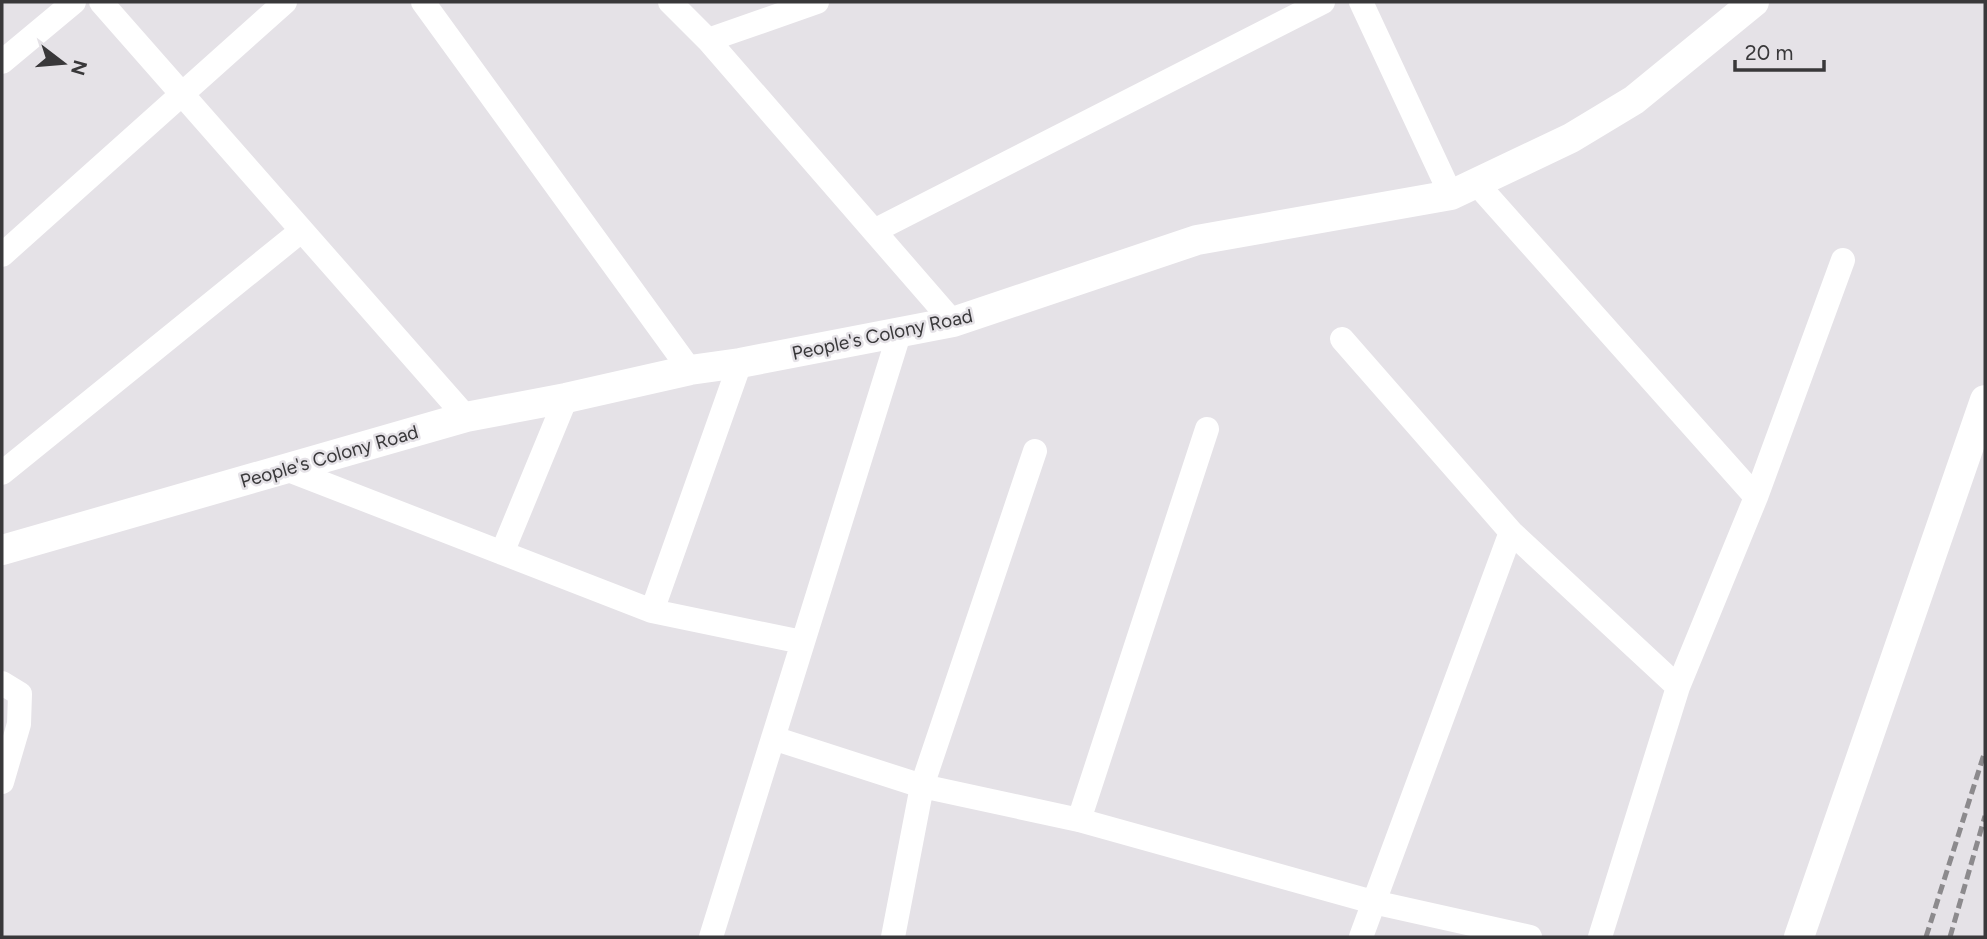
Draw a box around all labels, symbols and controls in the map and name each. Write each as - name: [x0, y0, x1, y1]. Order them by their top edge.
- north arrow: [28, 28, 98, 98]
- scale bar: [1735, 28, 1824, 72]
- text: 20 m: [1745, 40, 1793, 65]
- text: N: [66, 57, 92, 78]
- street label: People's Colony Road: [790, 304, 975, 365]
- street label: People's Colony Road: [237, 420, 421, 493]

